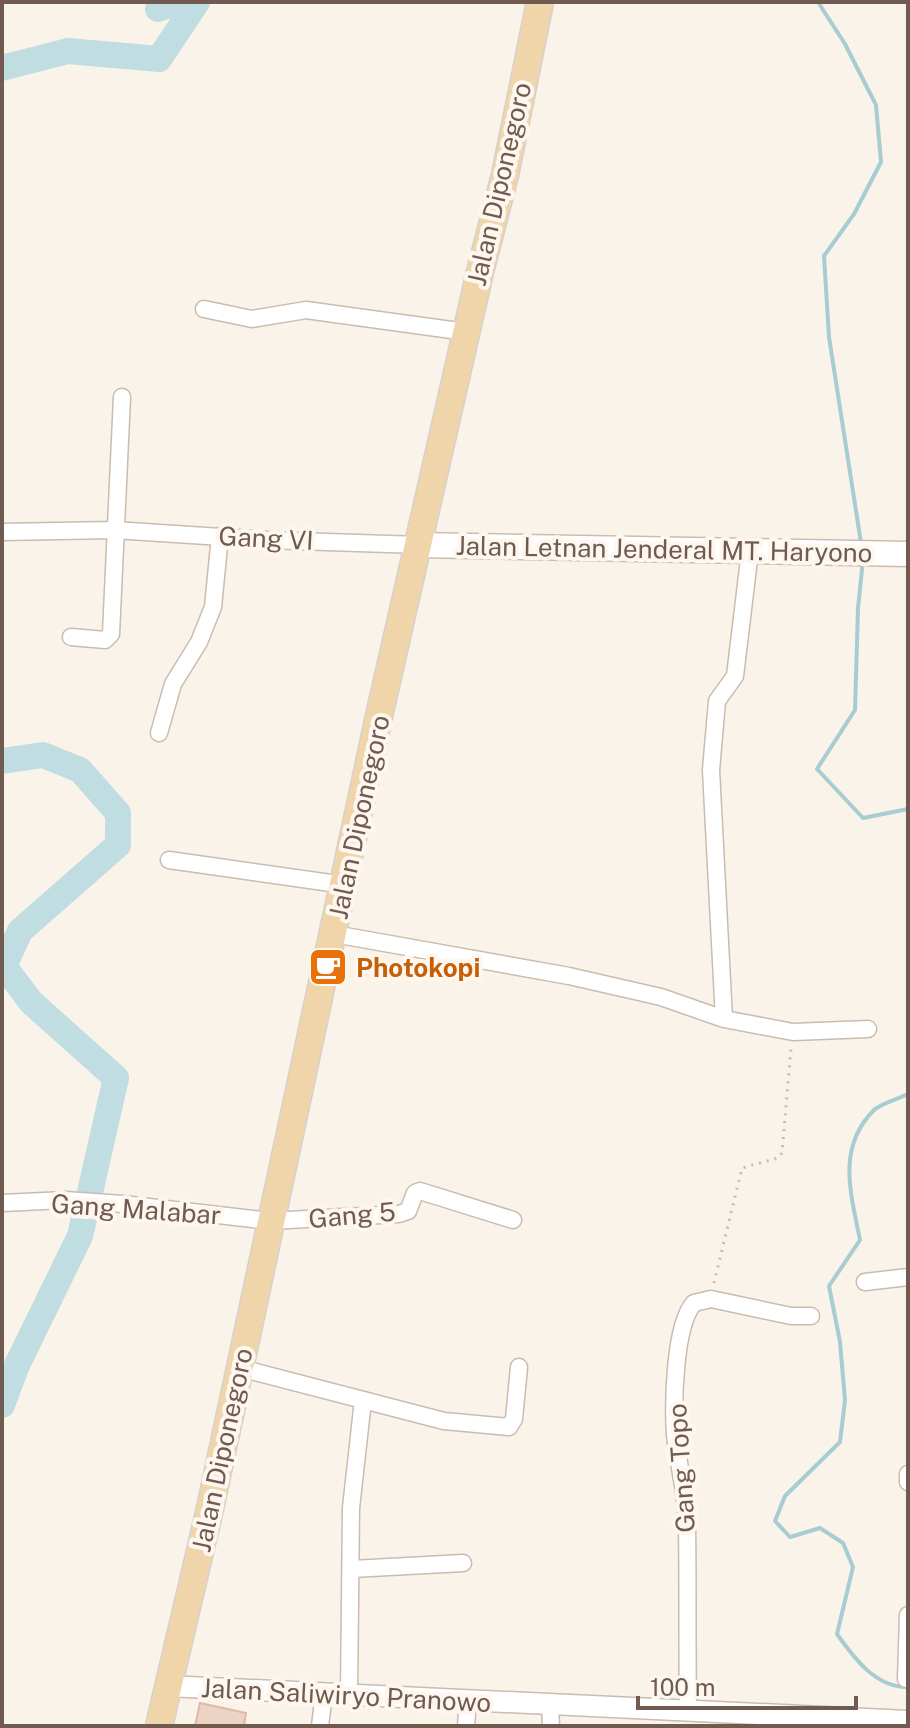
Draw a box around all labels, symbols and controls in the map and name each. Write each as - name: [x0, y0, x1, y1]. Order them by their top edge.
- street label: Jalan Diponegoro: [461, 79, 537, 289]
- street label: Gang VI: [218, 520, 314, 556]
- street label: Jalan Letnan Jenderal MT. Haryono: [455, 530, 873, 568]
- street label: Jalan Diponegoro: [322, 712, 396, 922]
- cafe icon: Photokopi: [307, 946, 349, 988]
- place label: Photokopi: [356, 952, 480, 983]
- street label: Gang Malabar: [50, 1188, 222, 1230]
- street label: Gang 5: [307, 1196, 397, 1234]
- street label: Jalan Diponegoro: [185, 1345, 259, 1555]
- street label: Gang Topo: [661, 1402, 701, 1534]
- scale bar: [638, 1660, 856, 1710]
- street label: Jalan Saliwiryo Pranowo: [200, 1672, 492, 1718]
- text: 100 m: [650, 1673, 716, 1701]

